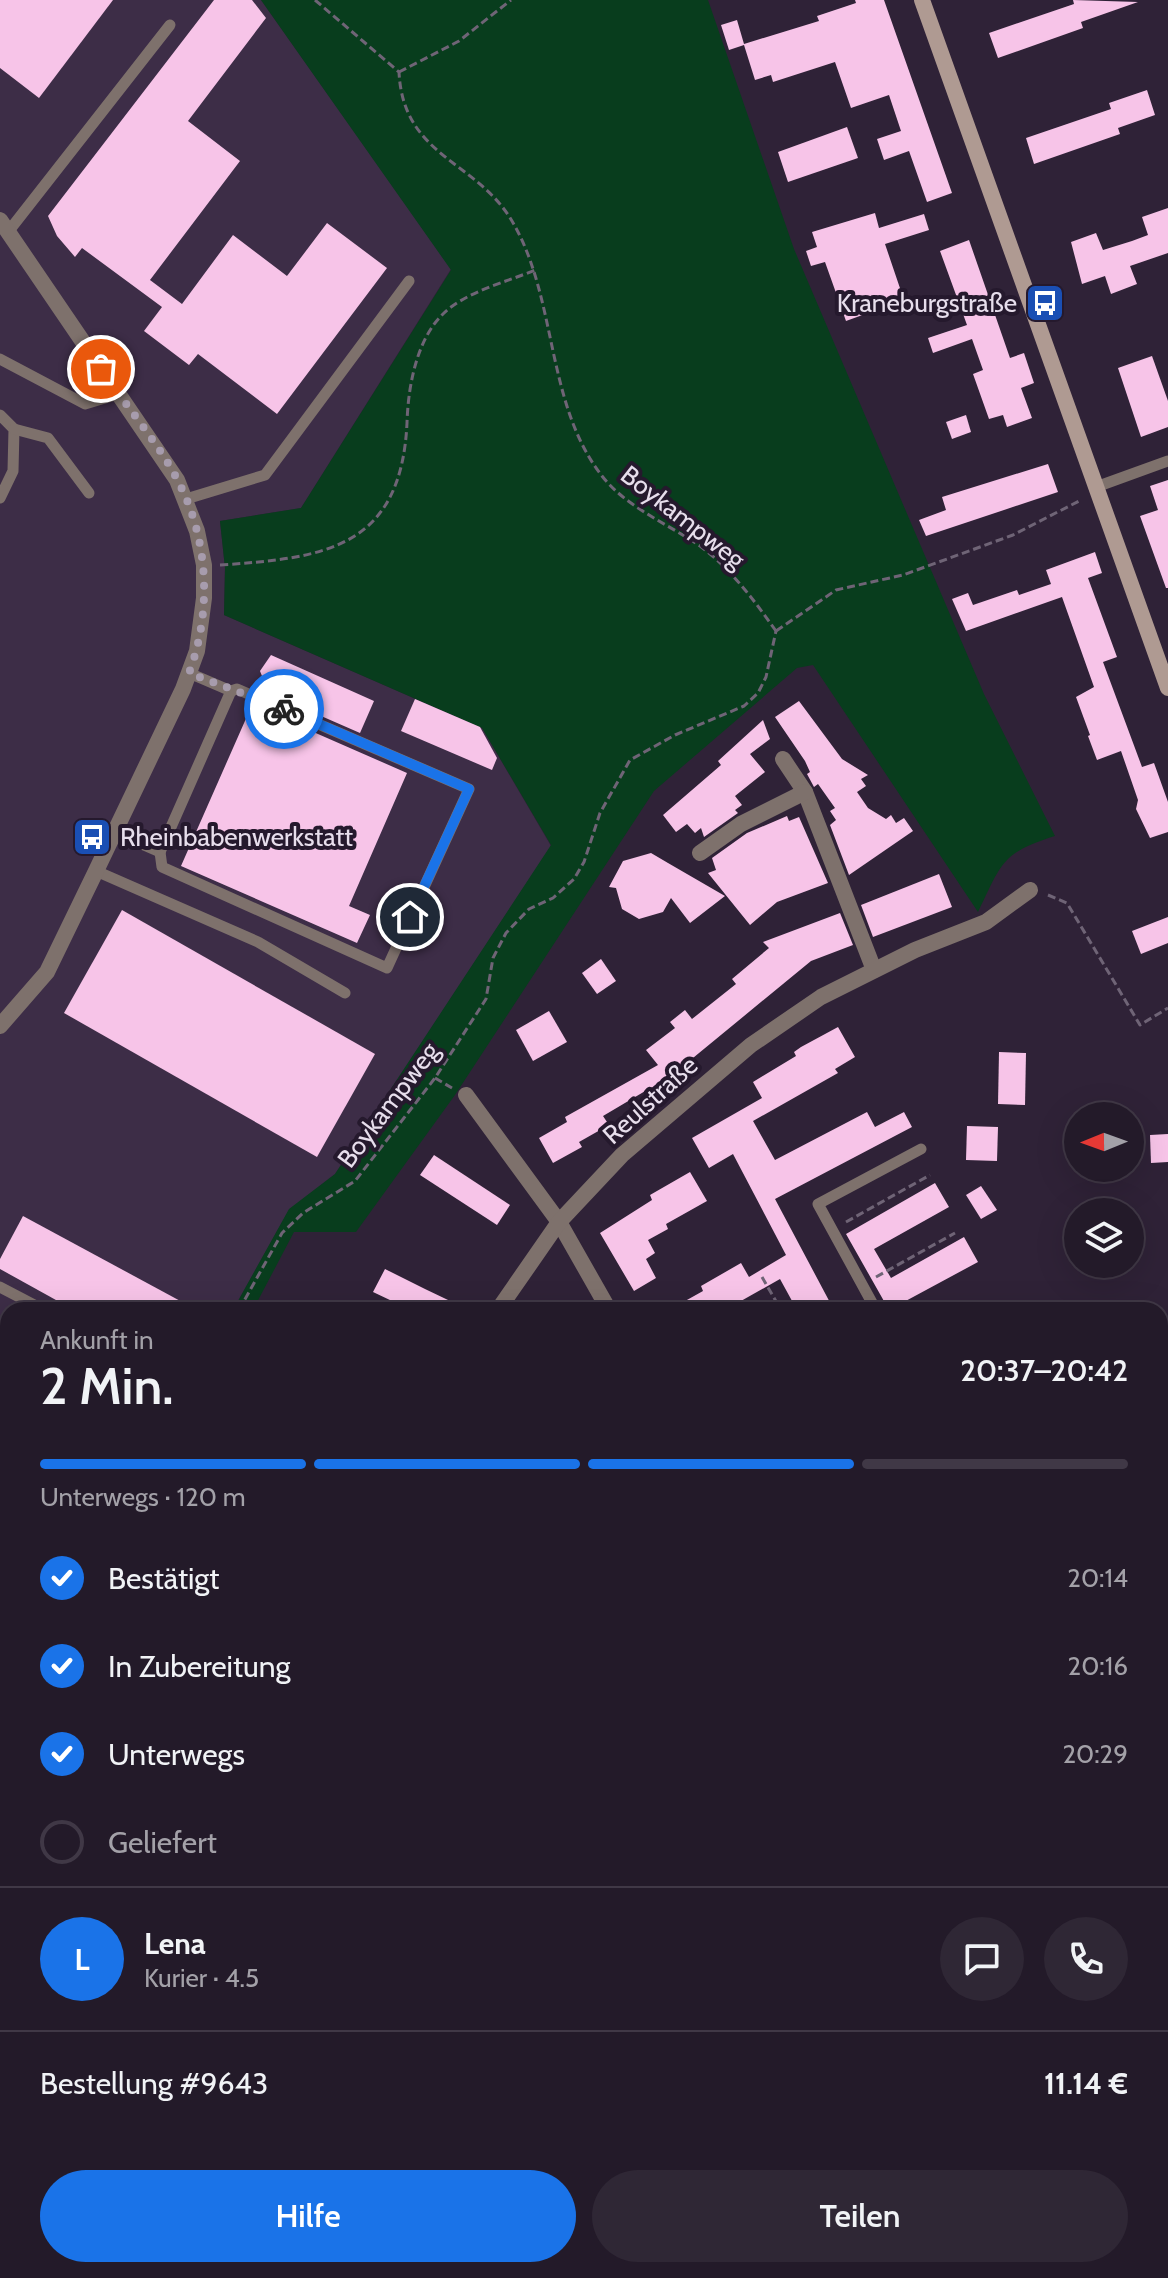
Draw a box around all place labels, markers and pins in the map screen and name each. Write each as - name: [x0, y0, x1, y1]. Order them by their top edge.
- bus stop icon: Kraneburgstraße: [1024, 282, 1066, 324]
- place label: Kraneburgstraße: [837, 287, 1017, 319]
- pin: [67, 335, 135, 403]
- bus stop icon: Rheinbabenwerkstatt: [71, 816, 113, 858]
- place label: Rheinbabenwerkstatt: [120, 821, 353, 853]
- pin: [376, 883, 444, 951]

